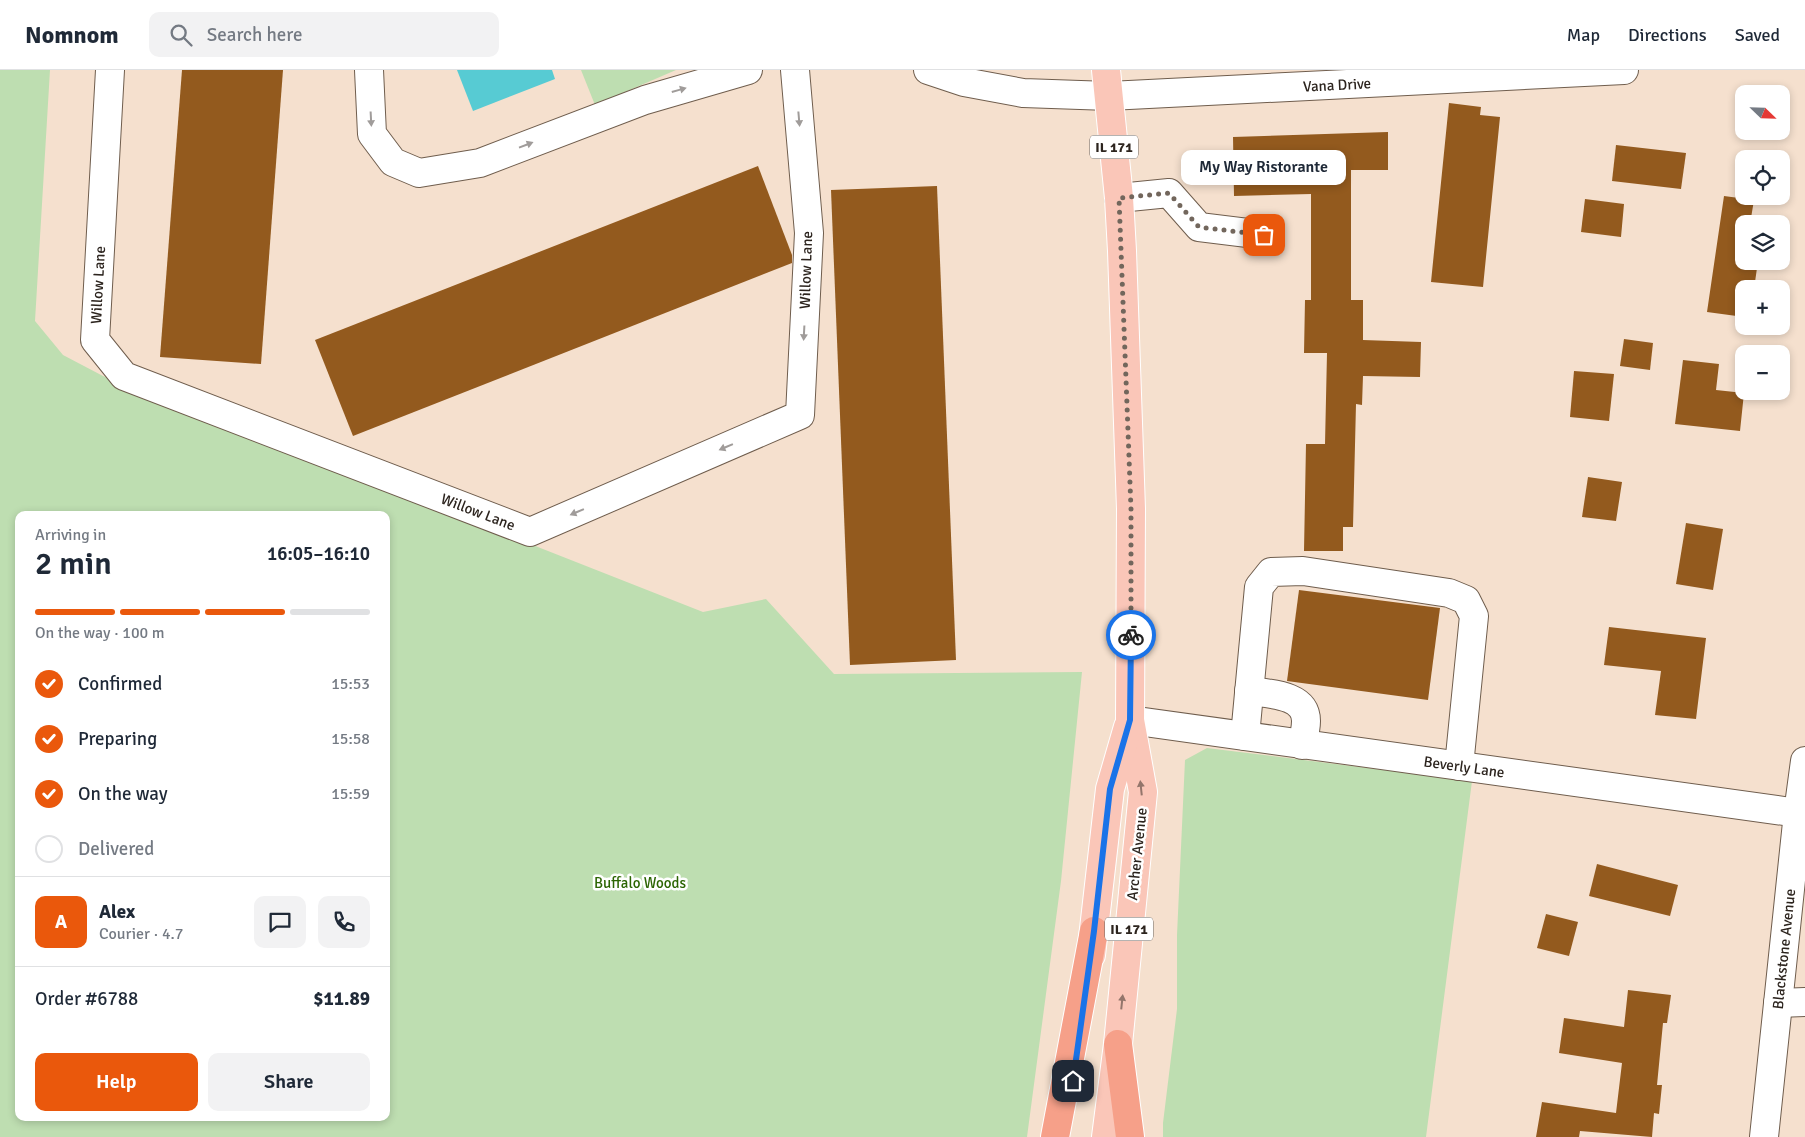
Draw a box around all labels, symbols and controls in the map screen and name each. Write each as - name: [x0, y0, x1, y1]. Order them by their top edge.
- search box: [149, 12, 499, 57]
- text: Nomnom: [25, 20, 119, 50]
- icon: search: [167, 21, 195, 49]
- text: Search here: [207, 23, 303, 47]
- text: Map: [1567, 24, 1600, 46]
- text: Directions: [1628, 24, 1707, 46]
- text: Saved: [1735, 24, 1780, 46]
- street label: Vana Drive: [1302, 74, 1372, 96]
- north arrow: [1735, 85, 1790, 140]
- map controls: [1735, 85, 1790, 400]
- one-way arrow: [671, 86, 686, 94]
- one-way arrow: [367, 111, 375, 127]
- one-way arrow: [795, 111, 803, 127]
- road number: IL 171: [1090, 136, 1138, 158]
- one-way arrow: [519, 141, 533, 149]
- callout: My Way Ristorante: [1182, 150, 1346, 185]
- button: locate: [1735, 150, 1790, 205]
- text: My Way Ristorante: [1199, 157, 1328, 177]
- pin: [1243, 214, 1285, 256]
- button: layers: [1735, 215, 1790, 270]
- icon: bag: [1250, 221, 1278, 249]
- street label: Willow Lane: [796, 231, 816, 309]
- street label: Willow Lane: [87, 246, 109, 324]
- button: +: [1735, 280, 1790, 335]
- one-way arrow: [799, 325, 807, 341]
- button: −: [1735, 345, 1790, 400]
- one-way arrow: [719, 443, 733, 451]
- street label: Willow Lane: [438, 490, 518, 534]
- one-way arrow: [570, 508, 584, 516]
- text: Arriving in: [35, 525, 106, 545]
- text: 16:05–16:10: [267, 542, 370, 566]
- text: 2 min: [35, 544, 112, 583]
- courier: [1106, 610, 1156, 660]
- icon: bike: [1117, 621, 1145, 649]
- text: On the way · 100 m: [35, 623, 165, 643]
- icon: check: [35, 670, 63, 698]
- text: Confirmed: [78, 672, 162, 696]
- text: 15:53: [331, 674, 370, 694]
- icon: check: [35, 725, 63, 753]
- text: Preparing: [78, 727, 157, 751]
- text: 15:58: [331, 729, 370, 749]
- street label: Beverly Lane: [1422, 752, 1506, 782]
- one-way arrow: [1137, 779, 1145, 795]
- icon: check: [35, 780, 63, 808]
- text: On the way: [78, 782, 168, 806]
- text: 15:59: [331, 784, 370, 804]
- street label: Archer Avenue: [1123, 807, 1151, 901]
- text: Delivered: [78, 837, 154, 861]
- park label: Buffalo Woods: [594, 874, 686, 892]
- street label: Blackstone Avenue: [1769, 888, 1799, 1010]
- button: chat: [254, 896, 306, 948]
- button: phone: [318, 896, 370, 948]
- text: Alex: [99, 900, 135, 924]
- text: A: [55, 910, 67, 934]
- road number: IL 171: [1105, 918, 1153, 941]
- text: Courier · 4.7: [99, 924, 183, 944]
- text: Order #6788: [35, 987, 138, 1011]
- text: $11.89: [313, 987, 370, 1011]
- one-way arrow: [1118, 993, 1126, 1009]
- button: Help: [35, 1053, 198, 1111]
- button: Share: [208, 1053, 370, 1111]
- pin: [1052, 1060, 1094, 1102]
- icon: home: [1059, 1067, 1087, 1095]

